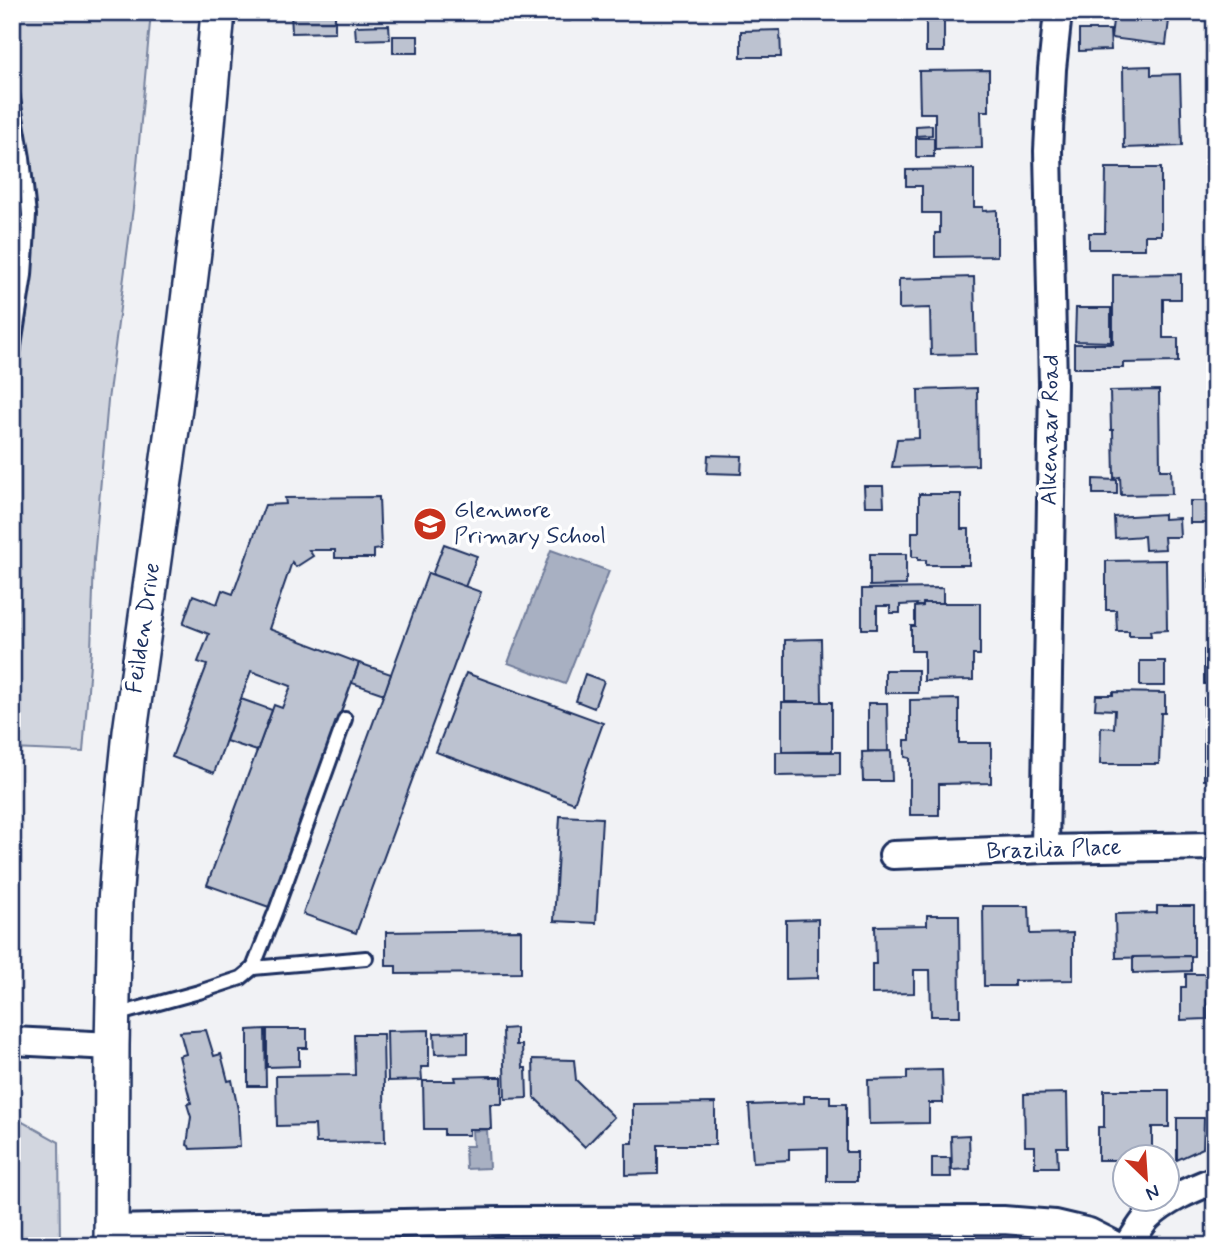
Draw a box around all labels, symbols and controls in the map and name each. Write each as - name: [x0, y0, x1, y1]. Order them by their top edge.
- street label: Alkenaar Road: [1035, 354, 1067, 506]
- place label: Glenmore Primary School: [454, 496, 606, 552]
- school or university icon: Glenmore Primary School: [411, 505, 449, 543]
- street label: Feilden Drive: [120, 561, 168, 695]
- street label: Brazilia Place: [986, 833, 1122, 867]
- north arrow: [1112, 1142, 1182, 1212]
- text: N: [1142, 1178, 1164, 1206]

